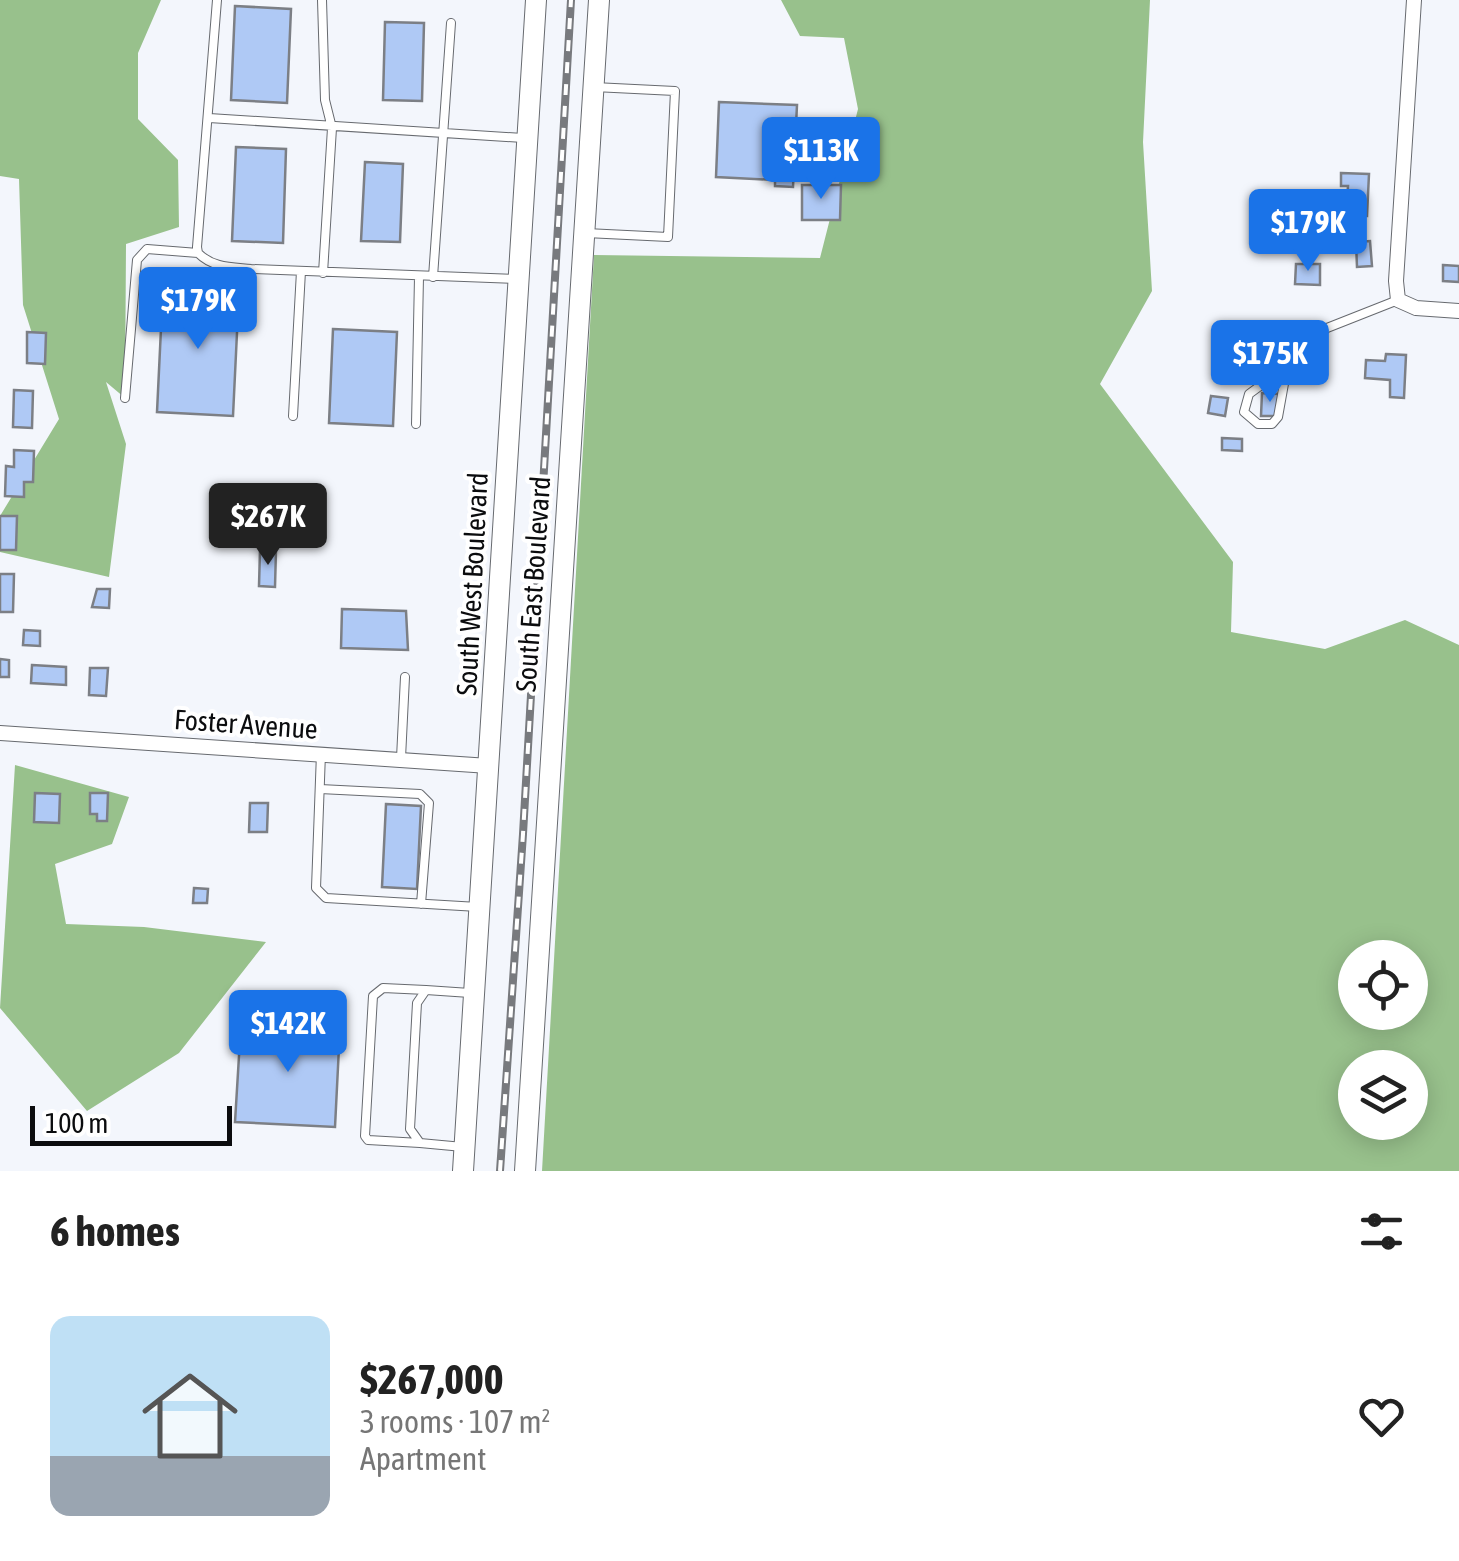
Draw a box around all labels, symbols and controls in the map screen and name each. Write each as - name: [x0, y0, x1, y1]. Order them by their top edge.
- pin: $113K: [751, 117, 891, 202]
- text: $113K: [784, 131, 858, 168]
- pin: $179K: [1238, 189, 1378, 274]
- text: $179K: [1271, 203, 1345, 240]
- pin: $179K: [128, 267, 268, 352]
- text: $179K: [161, 281, 235, 318]
- pin: $175K: [1200, 320, 1340, 405]
- text: $175K: [1233, 334, 1307, 371]
- street label: South West Boulevard: [450, 472, 494, 696]
- street label: South East Boulevard: [510, 475, 556, 693]
- pin: $267K: [198, 483, 338, 568]
- text: $267K: [231, 497, 305, 534]
- street label: Foster Avenue: [173, 703, 319, 745]
- map controls: [1338, 940, 1428, 1140]
- button: locate: [1338, 940, 1428, 1030]
- pin: $142K: [218, 990, 358, 1075]
- text: $142K: [251, 1004, 325, 1041]
- button: layers: [1338, 1050, 1428, 1140]
- scale bar: [30, 1101, 232, 1146]
- text: 100 m: [45, 1107, 108, 1139]
- icon: filters: [1354, 1204, 1409, 1259]
- text: 6 homes: [50, 1207, 180, 1255]
- text: $267,000: [360, 1355, 504, 1403]
- icon: home: [130, 1356, 250, 1476]
- icon: heart: [1354, 1389, 1409, 1444]
- text: 3 rooms · 107 m²: [360, 1403, 550, 1440]
- text: Apartment: [360, 1440, 486, 1477]

